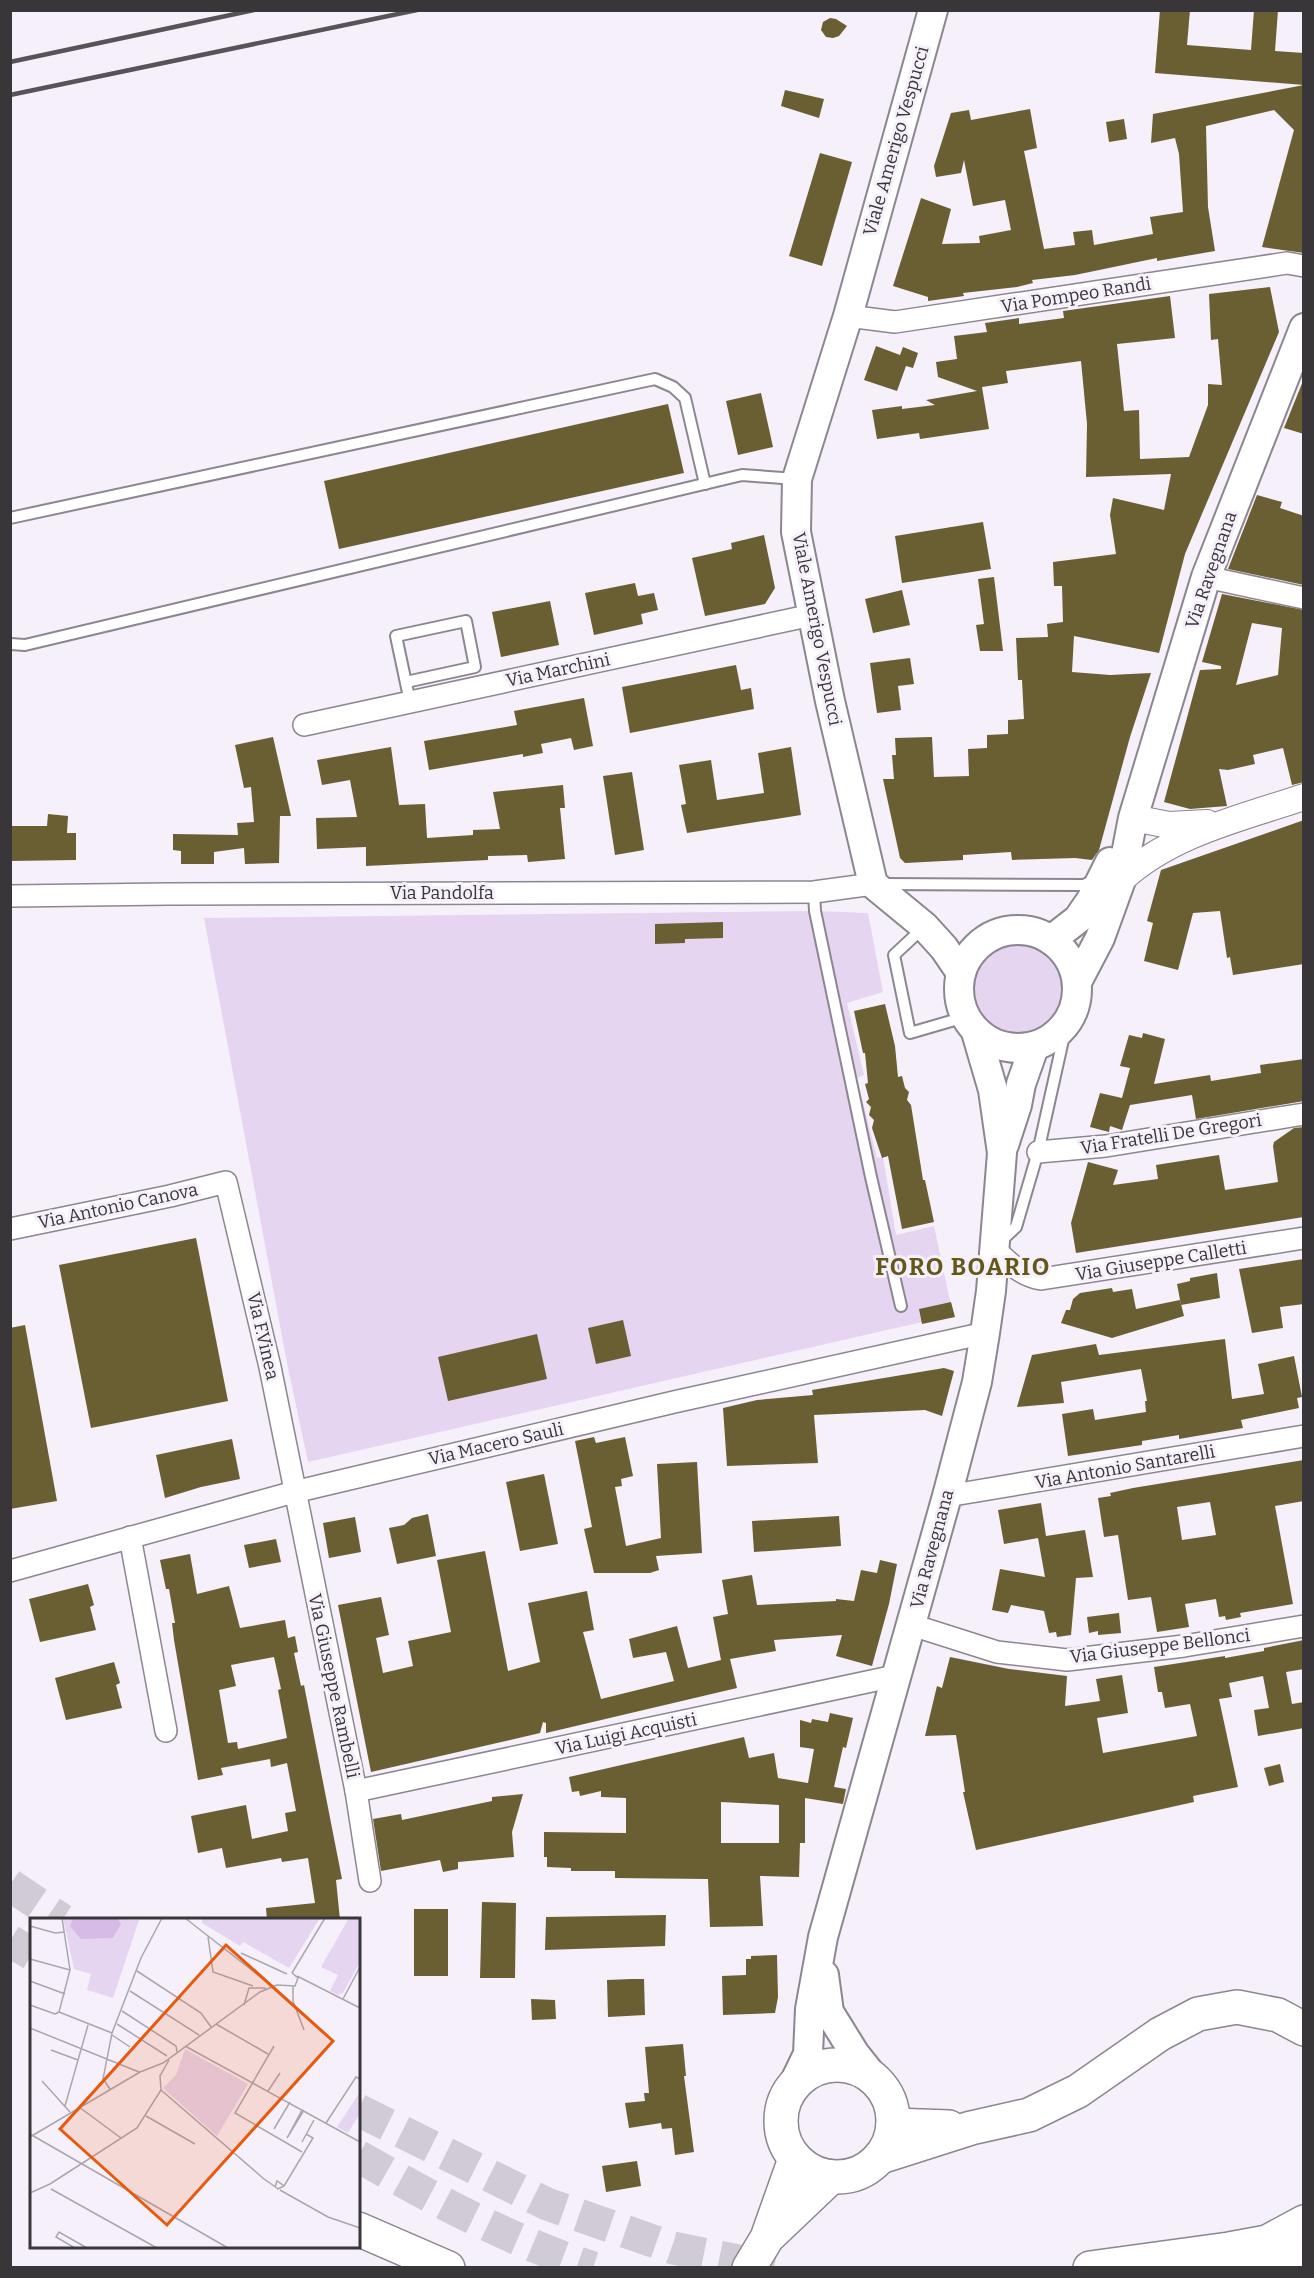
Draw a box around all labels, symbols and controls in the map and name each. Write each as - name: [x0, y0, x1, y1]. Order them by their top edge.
- street label: Viale Amerigo Vespucci: [858, 44, 934, 238]
- street label: Via Pompeo Randi: [999, 272, 1153, 318]
- street label: Via Ravegnana: [1181, 508, 1241, 631]
- street label: Viale Amerigo Vespucci: [787, 531, 847, 727]
- street label: Via Marchini: [504, 648, 612, 692]
- street label: Via Pandolfa: [390, 882, 494, 904]
- street label: Via Fratelli De Gregori: [1079, 1109, 1263, 1159]
- street label: Via Antonio Canova: [36, 1178, 200, 1234]
- street label: Via Giuseppe Calletti: [1074, 1237, 1248, 1285]
- district label: FORO BOARIO: [875, 1253, 1051, 1281]
- street label: Via F.Vinea: [242, 1290, 284, 1382]
- street label: Via Macero Sauli: [426, 1418, 566, 1470]
- street label: Via Antonio Santarelli: [1033, 1440, 1217, 1494]
- street label: Via Ravegnana: [906, 1487, 959, 1611]
- street label: Via Giuseppe Rambelli: [304, 1592, 364, 1780]
- street label: Via Giuseppe Bellonci: [1069, 1624, 1251, 1668]
- street label: Via Luigi Acquisti: [553, 1708, 699, 1760]
- inset map: [30, 1918, 360, 2248]

